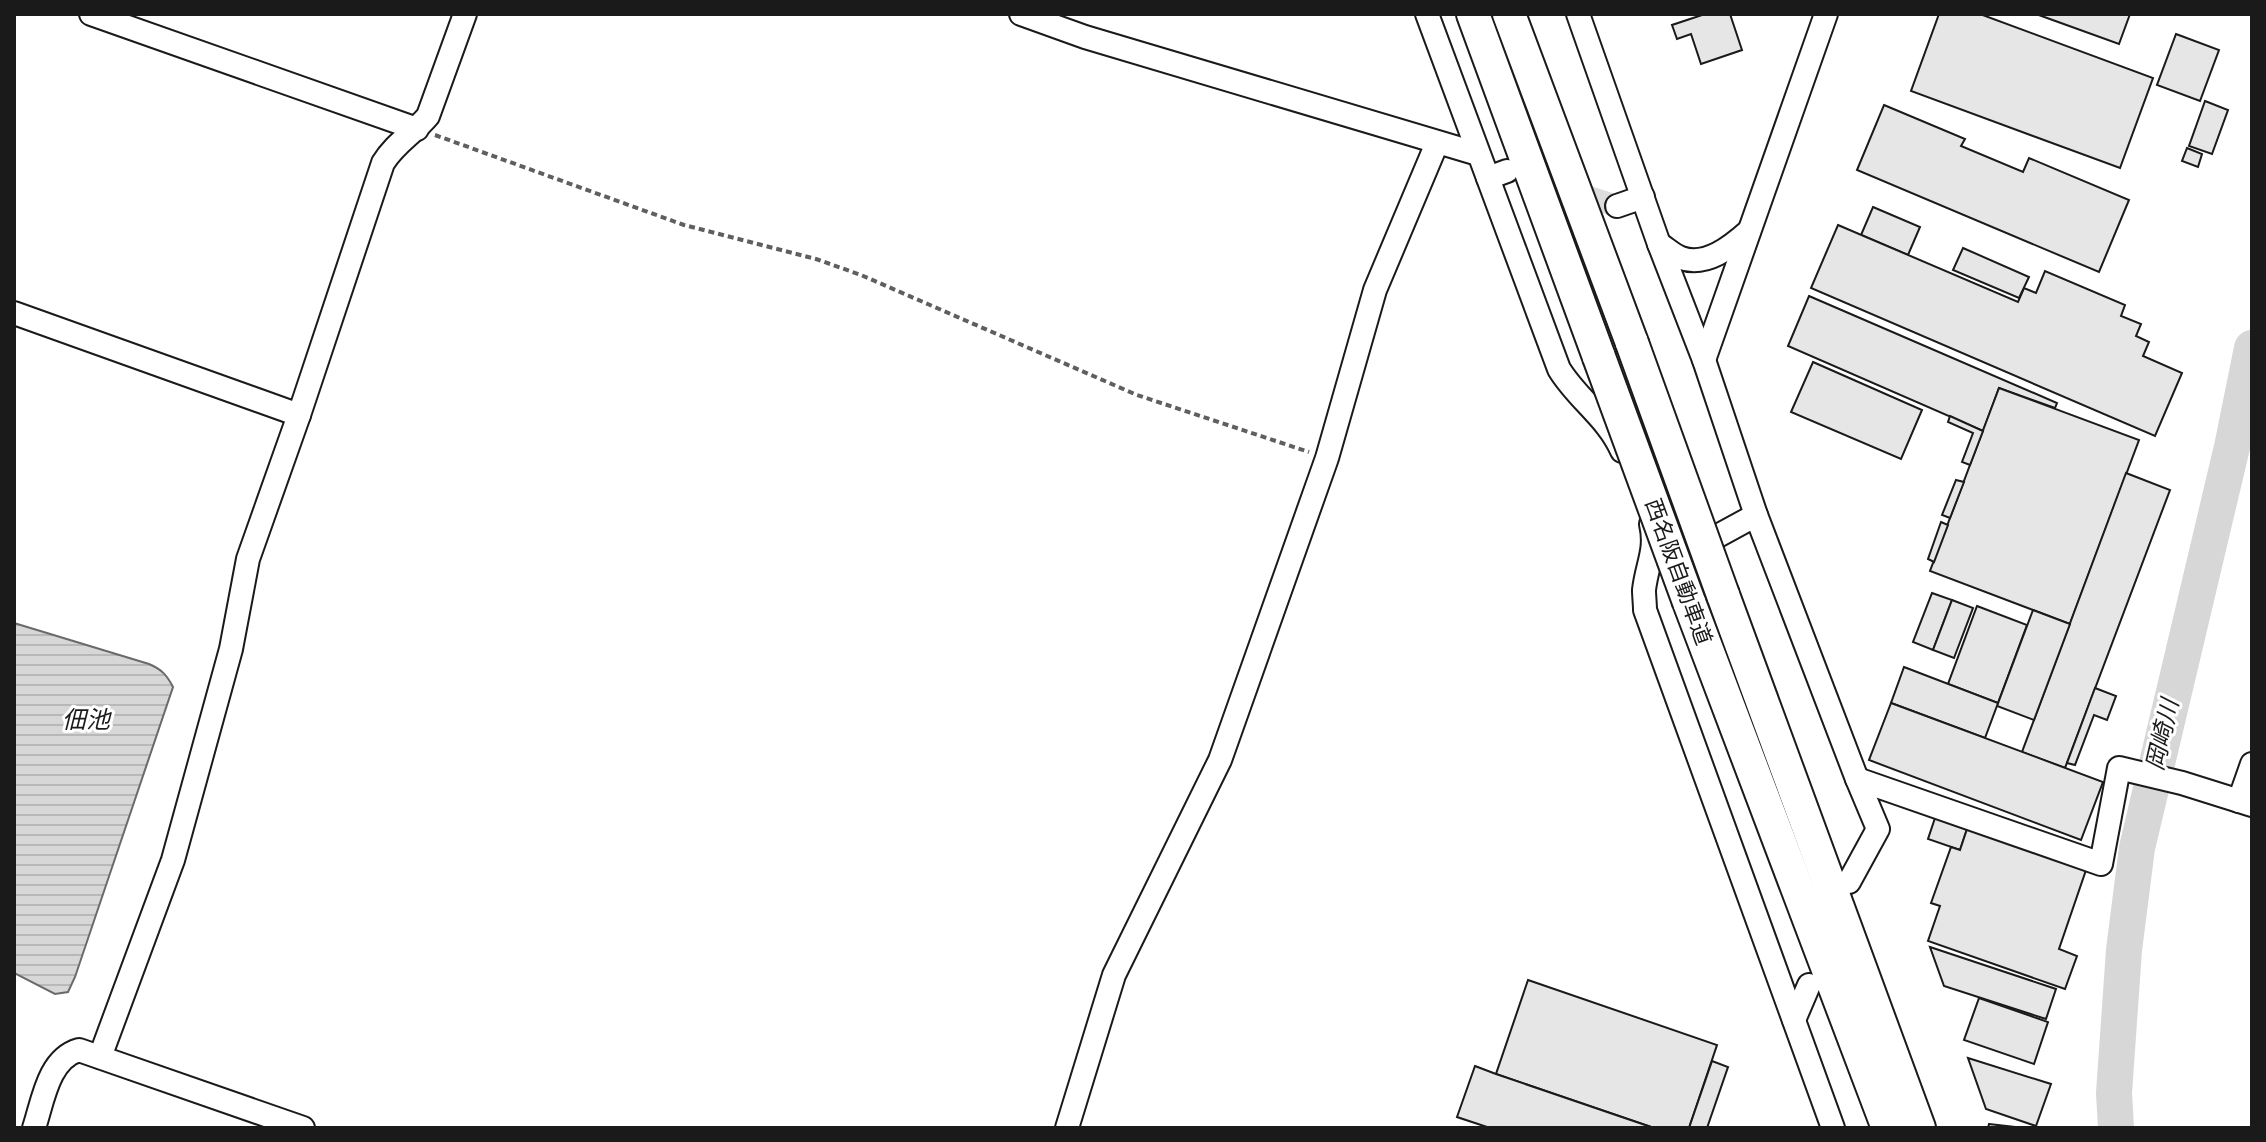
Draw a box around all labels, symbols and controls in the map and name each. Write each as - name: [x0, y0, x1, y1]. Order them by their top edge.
- street label: 西名阪自動車道: [1639, 495, 1717, 649]
- water label: 岡崎川: [2141, 694, 2186, 773]
- water label: 佃池: [62, 706, 112, 735]

